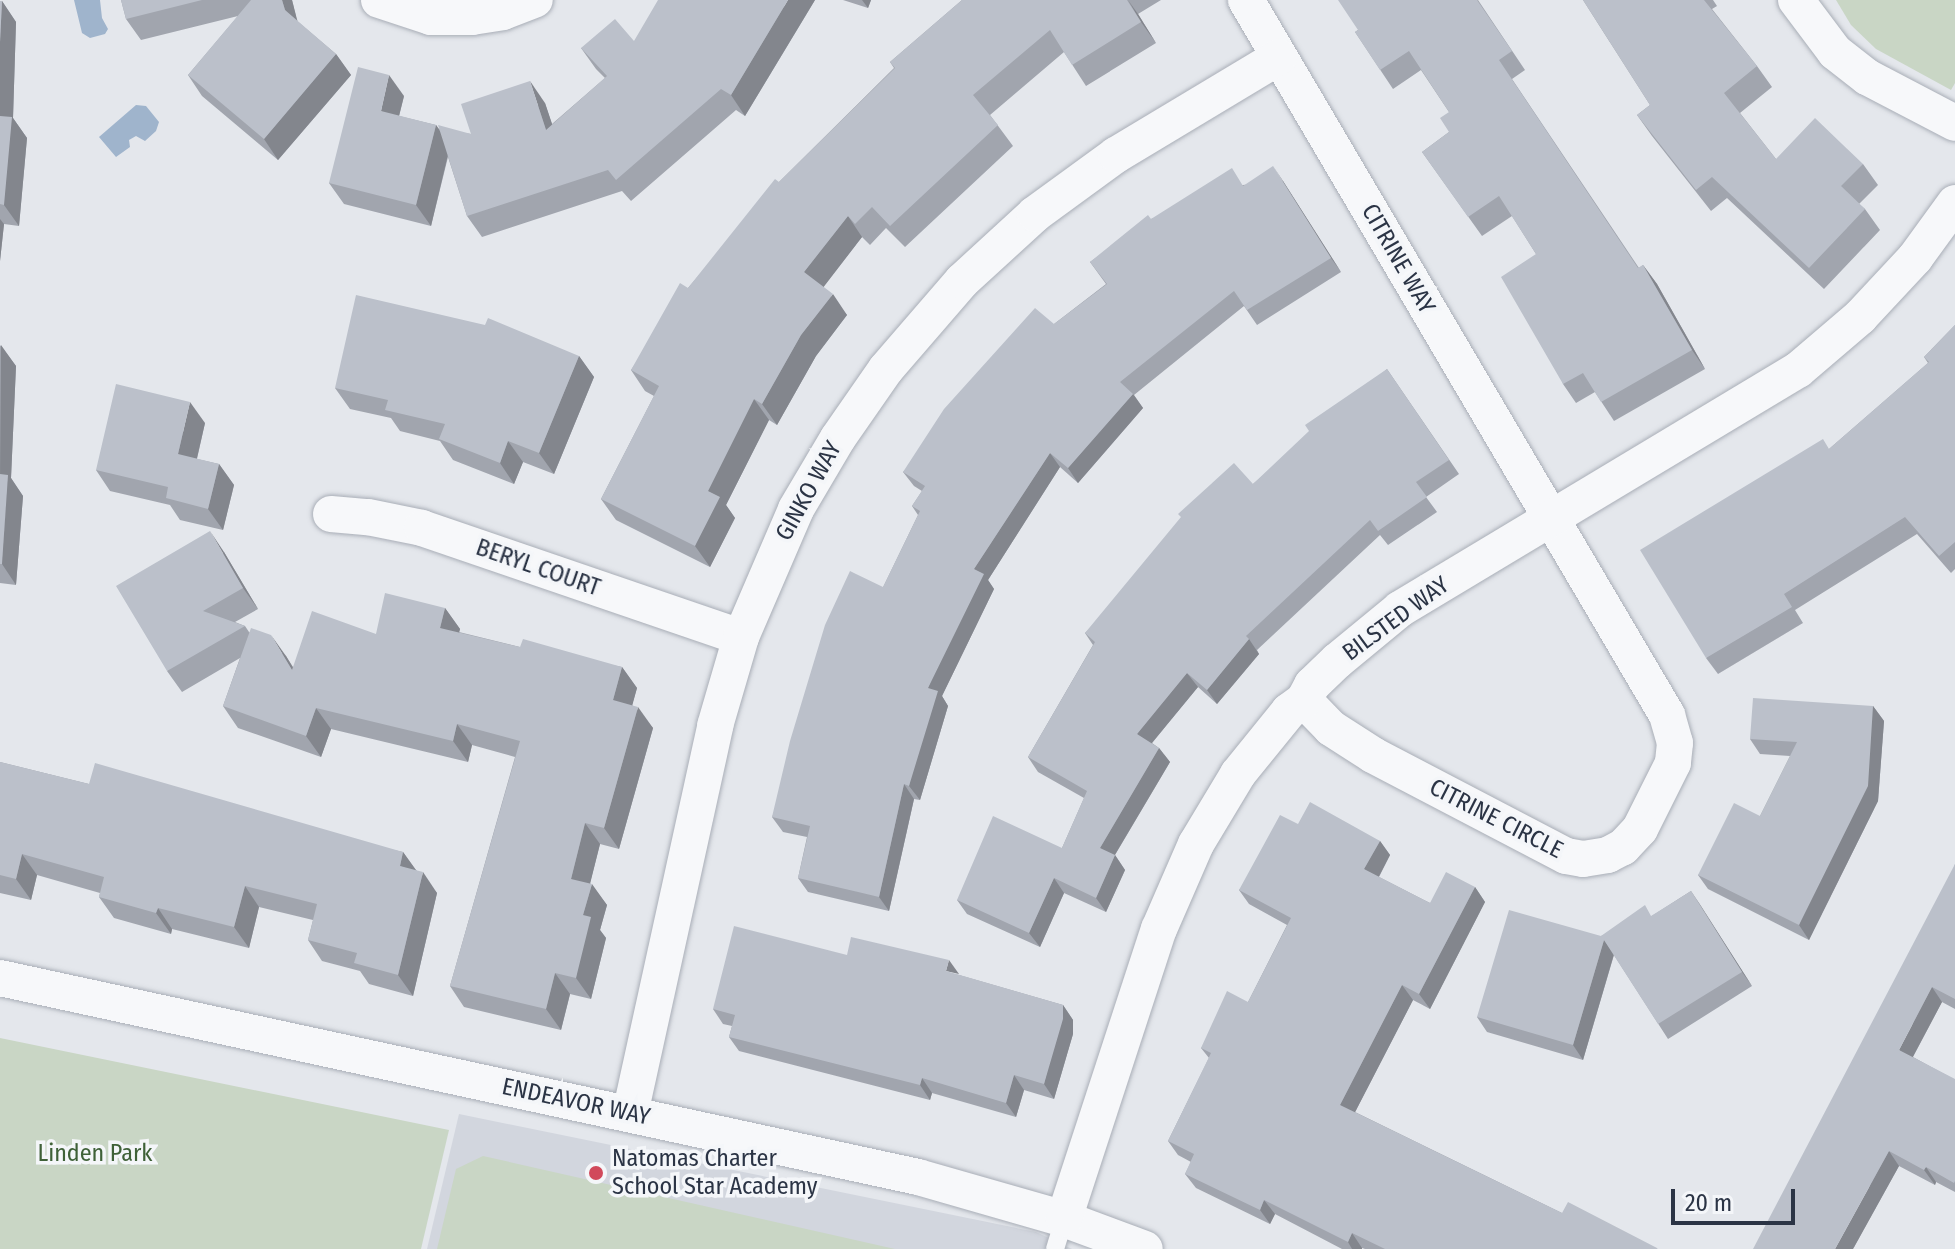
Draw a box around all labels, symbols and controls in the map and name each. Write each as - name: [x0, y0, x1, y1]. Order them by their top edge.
- street label: CITRINE WAY: [1355, 199, 1441, 319]
- street label: GINKO WAY: [770, 436, 848, 546]
- street label: BERYL COURT: [472, 533, 604, 603]
- street label: BILSTED WAY: [1337, 571, 1455, 667]
- street label: CITRINE CIRCLE: [1424, 773, 1568, 865]
- street label: ENDEAVOR WAY: [499, 1072, 653, 1132]
- park label: Linden Park: [38, 1140, 152, 1168]
- place label: Natomas Charter School Star Academy: [612, 1145, 818, 1201]
- marker: Natomas Charter School Star Academy: [587, 1164, 605, 1182]
- scale bar: [1675, 1173, 1799, 1223]
- text: 20 m: [1685, 1189, 1732, 1217]

